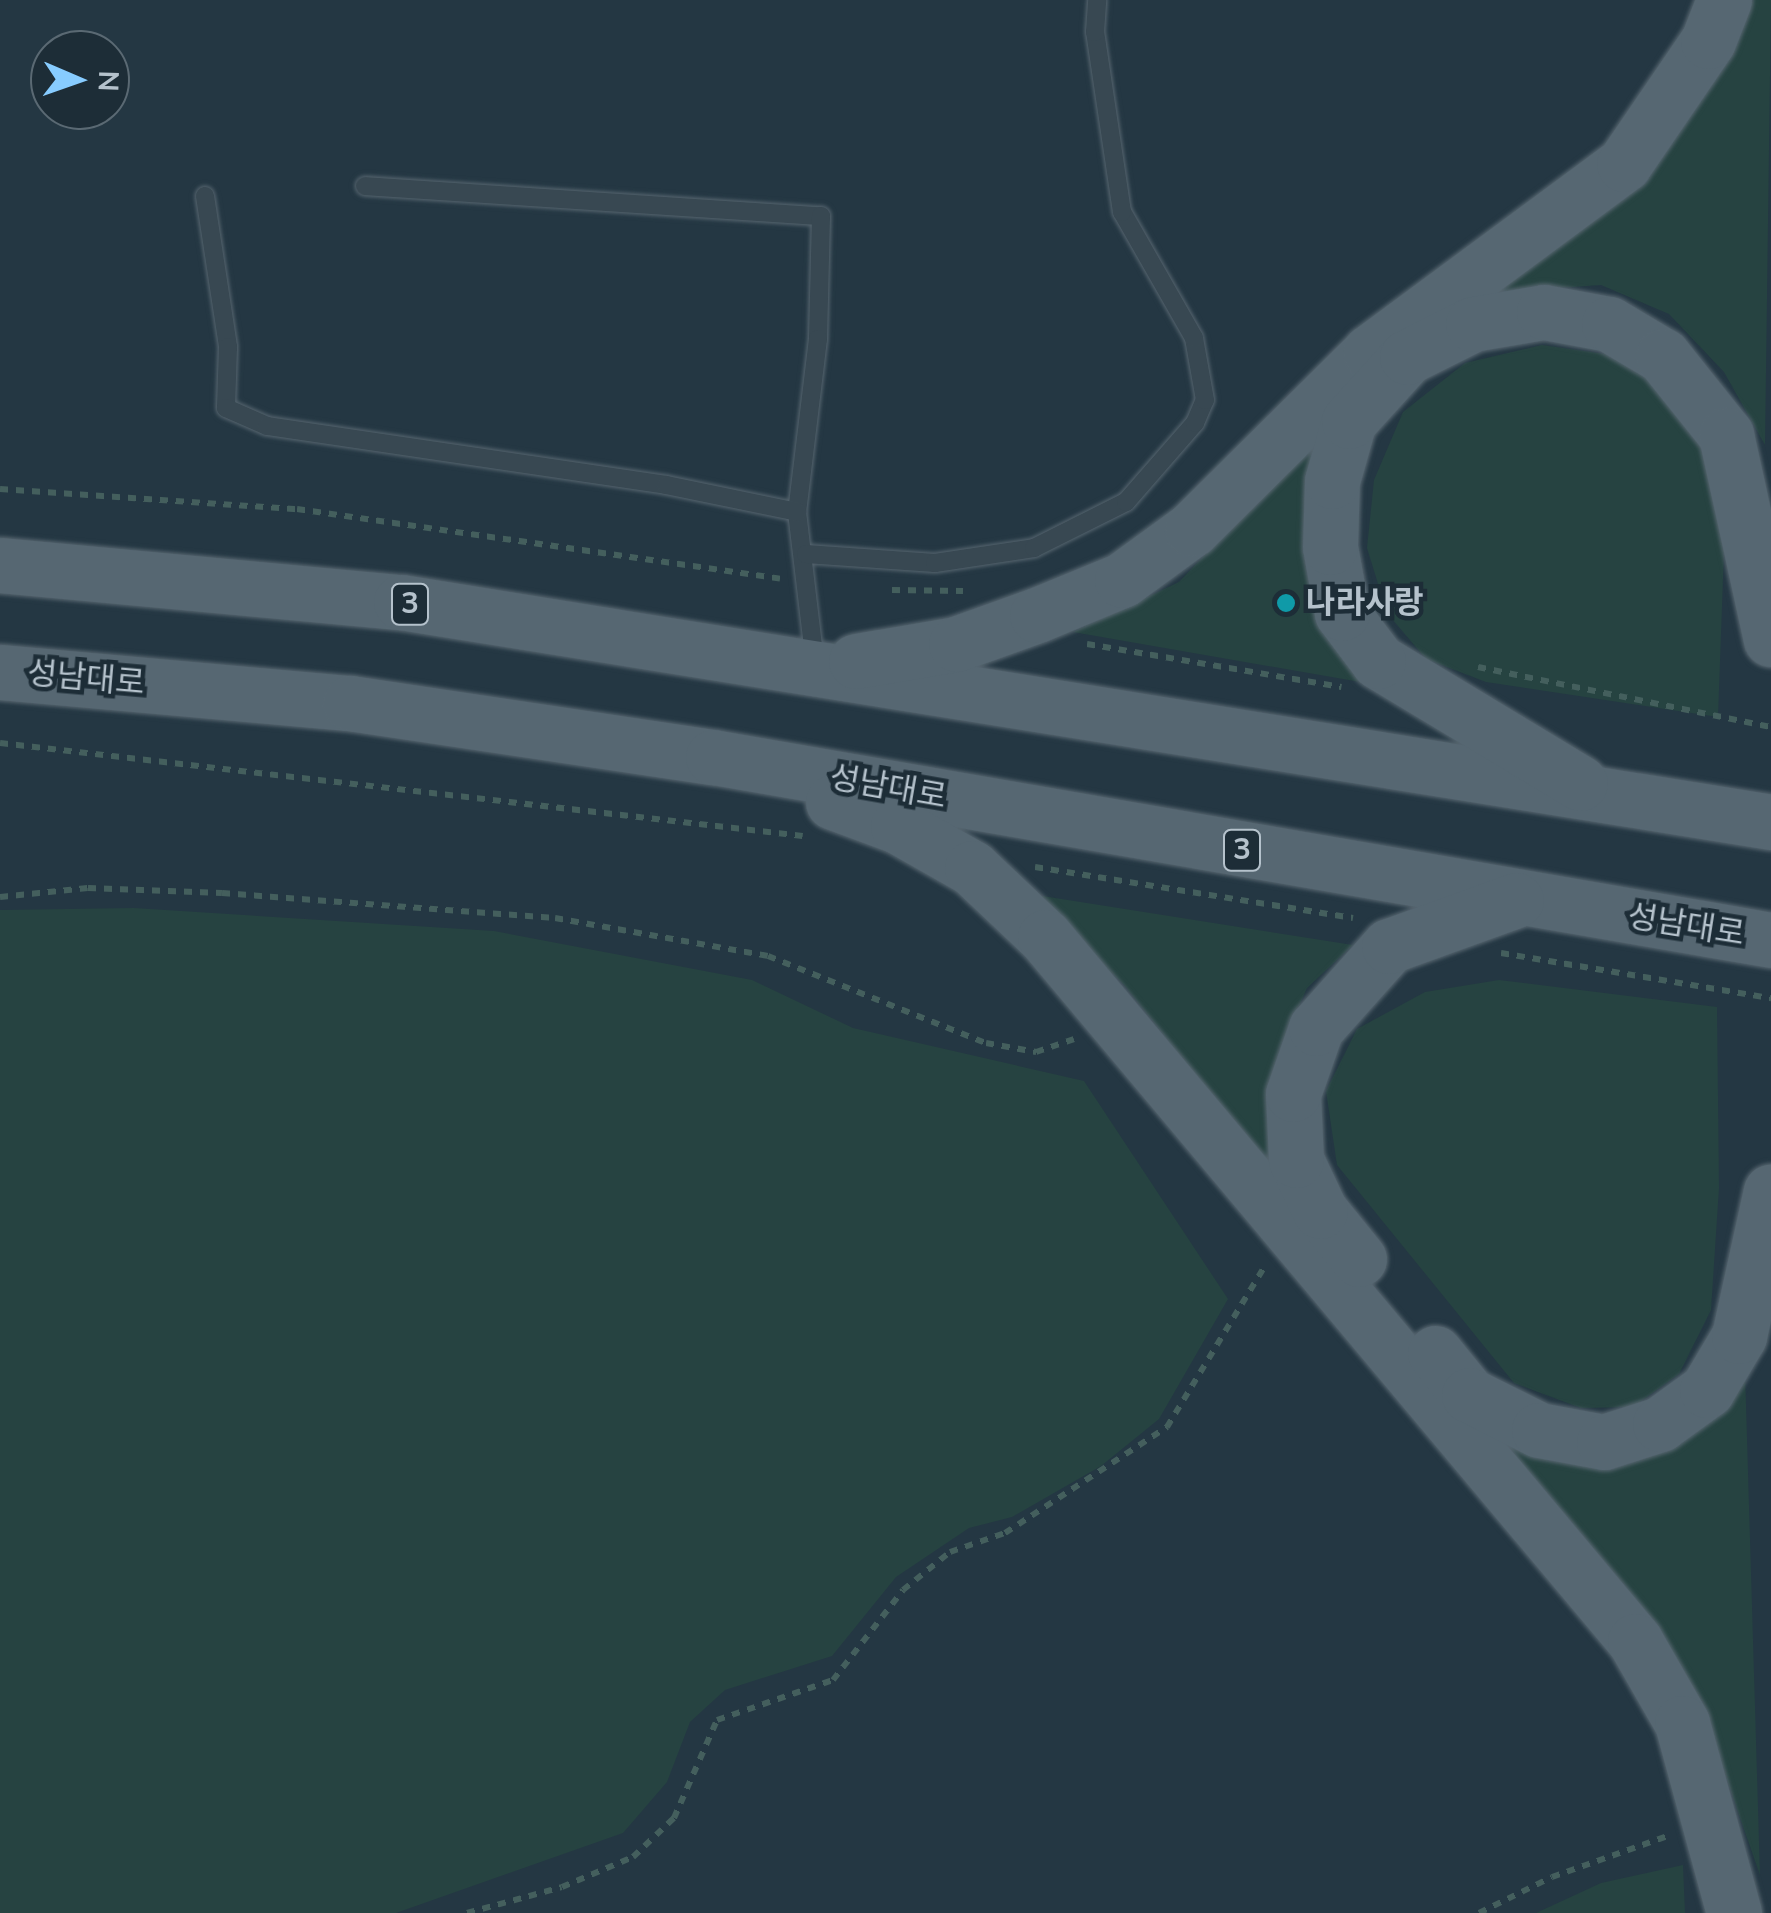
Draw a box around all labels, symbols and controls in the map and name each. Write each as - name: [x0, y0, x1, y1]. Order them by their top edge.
- north arrow: [30, 30, 130, 130]
- text: N: [89, 70, 127, 92]
- road number: 3: [390, 579, 430, 629]
- place label: 나라사랑: [1306, 584, 1424, 622]
- marker: 나라사랑: [1275, 592, 1297, 614]
- street label: 성남대로: [26, 655, 146, 703]
- street label: 성남대로: [827, 759, 949, 817]
- road number: 3: [1222, 825, 1262, 875]
- street label: 성남대로: [1625, 898, 1747, 954]

